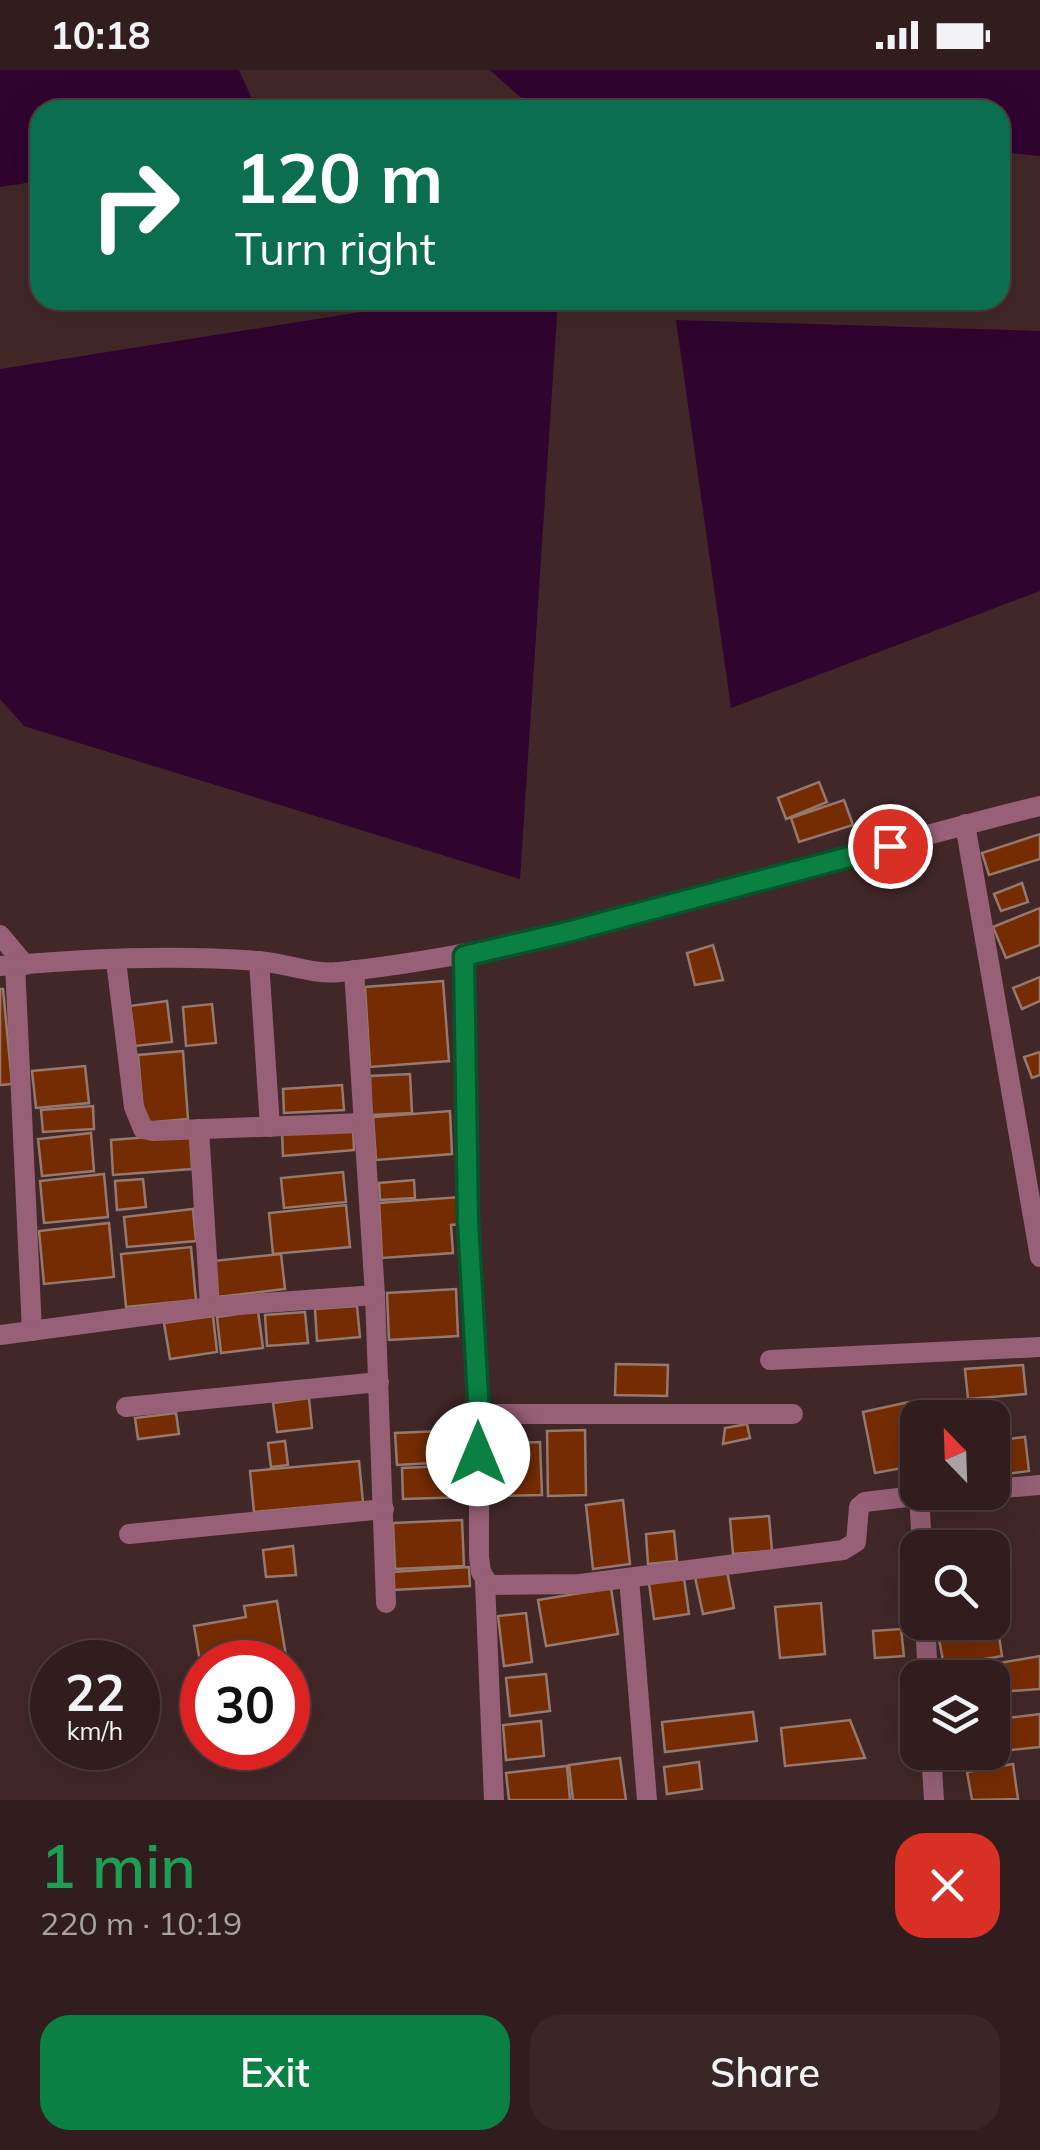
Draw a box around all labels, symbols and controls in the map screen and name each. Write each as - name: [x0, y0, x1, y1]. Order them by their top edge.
- text: 10:18: [50, 11, 151, 59]
- text: 120 m: [235, 133, 443, 221]
- icon: right: [70, 140, 200, 270]
- text: Turn right: [235, 220, 436, 276]
- pin: [848, 804, 933, 889]
- icon: arrive: [863, 819, 918, 874]
- north arrow: [900, 1400, 1010, 1510]
- map controls: [900, 1400, 1010, 1770]
- position arrow: [426, 1402, 530, 1506]
- button: search: [900, 1530, 1010, 1640]
- speed limit sign: 30: [180, 1640, 310, 1770]
- button: layers: [900, 1660, 1010, 1770]
- text: 22: [65, 1661, 125, 1724]
- text: km/h: [67, 1715, 123, 1746]
- text: 1 min: [40, 1828, 196, 1903]
- button: close: [895, 1833, 1000, 1938]
- text: 220 m · 10:19: [40, 1903, 242, 1943]
- button: Exit: [40, 2015, 510, 2130]
- button: Share: [530, 2015, 1000, 2130]

